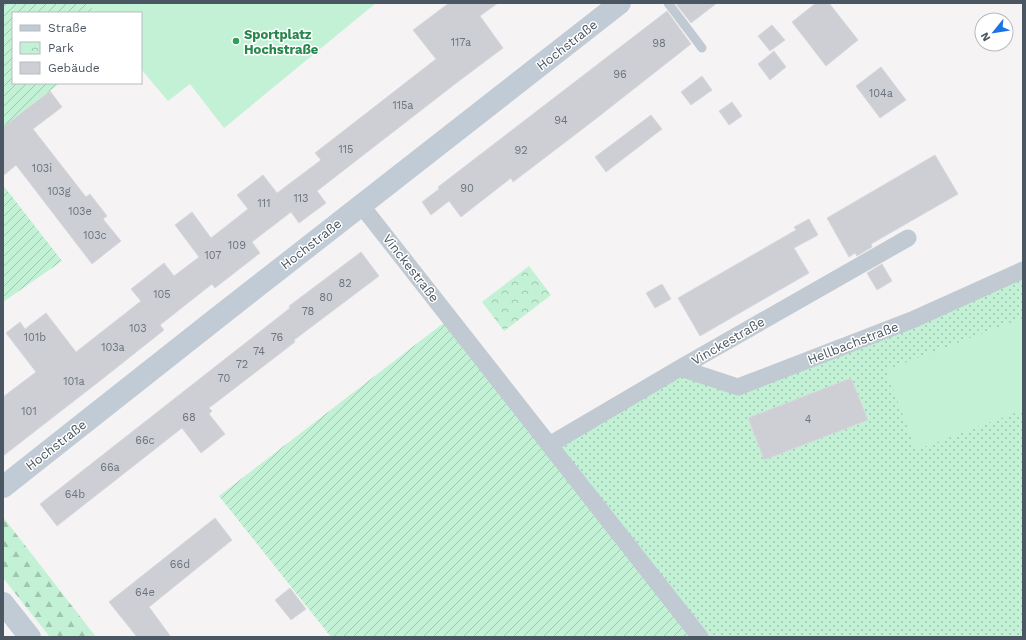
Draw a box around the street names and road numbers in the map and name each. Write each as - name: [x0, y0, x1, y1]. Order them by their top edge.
- street label: Hochstraße: [534, 17, 600, 73]
- street label: Hochstraße: [278, 216, 344, 272]
- street label: Vinckestraße: [380, 231, 442, 305]
- street label: Vinckestraße: [689, 314, 767, 368]
- street label: Hellbachstraße: [805, 319, 901, 367]
- street label: Hochstraße: [23, 417, 89, 473]

